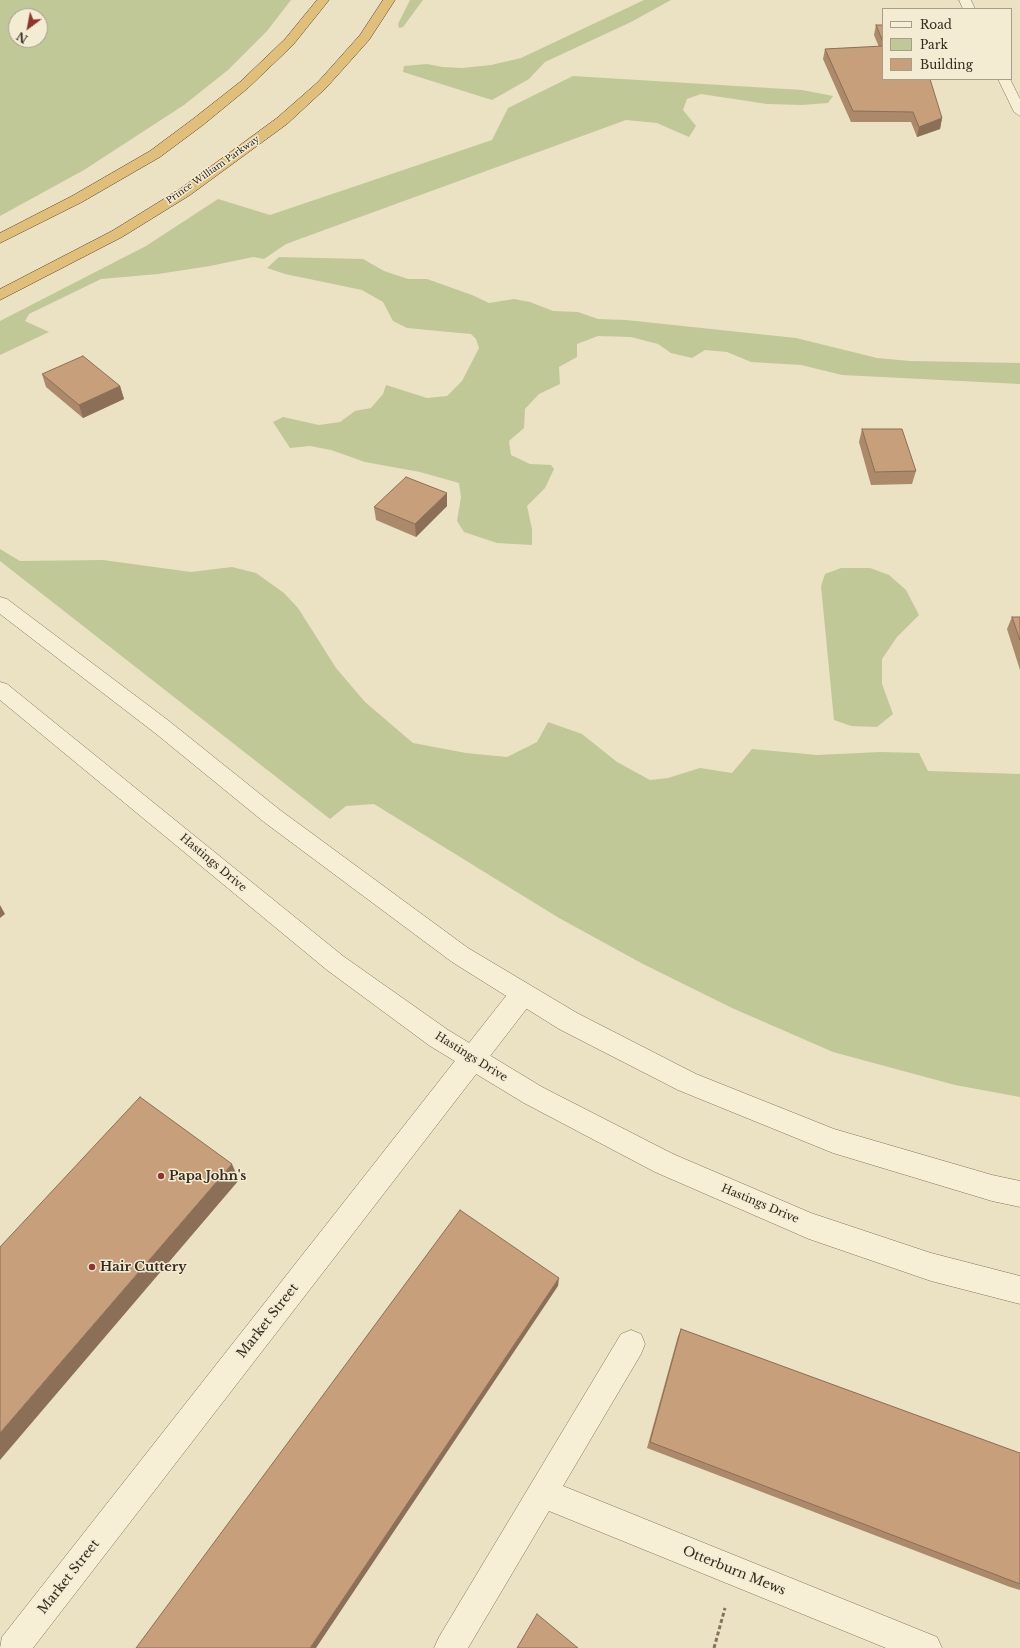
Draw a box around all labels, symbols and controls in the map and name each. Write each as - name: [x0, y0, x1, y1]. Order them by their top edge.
- north arrow: [8, 8, 48, 48]
- legend: [882, 8, 1012, 80]
- text: Road: [920, 17, 952, 32]
- text: N: [14, 29, 30, 46]
- text: Park: [920, 37, 948, 52]
- text: Building: [920, 57, 973, 72]
- street label: Prince William Parkway: [164, 134, 262, 206]
- street label: Hastings Drive: [177, 831, 249, 895]
- street label: Hastings Drive: [432, 1029, 510, 1085]
- place label: Papa John's: [169, 1168, 246, 1184]
- marker: Papa John's: [156, 1171, 166, 1181]
- street label: Hastings Drive: [719, 1182, 801, 1226]
- place label: Hair Cuttery: [100, 1259, 187, 1275]
- marker: Hair Cuttery: [87, 1262, 97, 1272]
- street label: Market Street: [234, 1281, 302, 1361]
- street label: Market Street: [35, 1537, 103, 1617]
- street label: Otterburn Mews: [680, 1543, 788, 1599]

